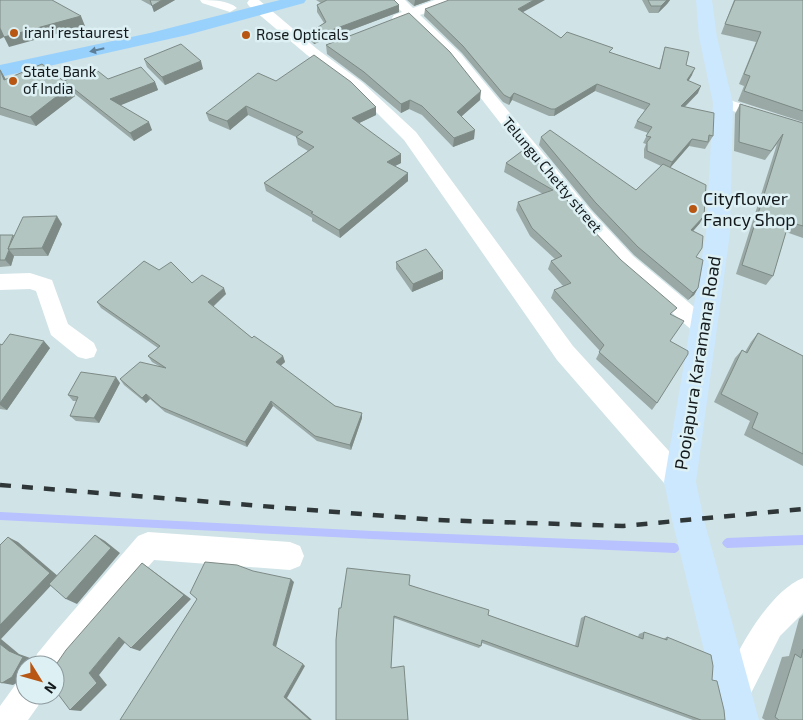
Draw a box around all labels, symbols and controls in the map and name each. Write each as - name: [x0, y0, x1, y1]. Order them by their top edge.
- place label: irani restaurest: [24, 23, 129, 41]
- place label: Rose Opticals: [256, 25, 349, 43]
- marker: irani restaurest: [8, 27, 20, 39]
- marker: Rose Opticals: [240, 29, 252, 41]
- one-way arrow: [89, 46, 104, 54]
- place label: State Bank of India: [23, 62, 97, 97]
- marker: State Bank of India: [7, 75, 19, 87]
- street label: Telungu Chetty street: [499, 113, 607, 236]
- place label: Cityflower Fancy Shop: [703, 187, 796, 230]
- marker: Cityflower Fancy Shop: [687, 203, 699, 215]
- street label: Poojapura Karamana Road: [669, 254, 725, 471]
- north arrow: [15, 655, 65, 705]
- text: N: [41, 679, 61, 697]

